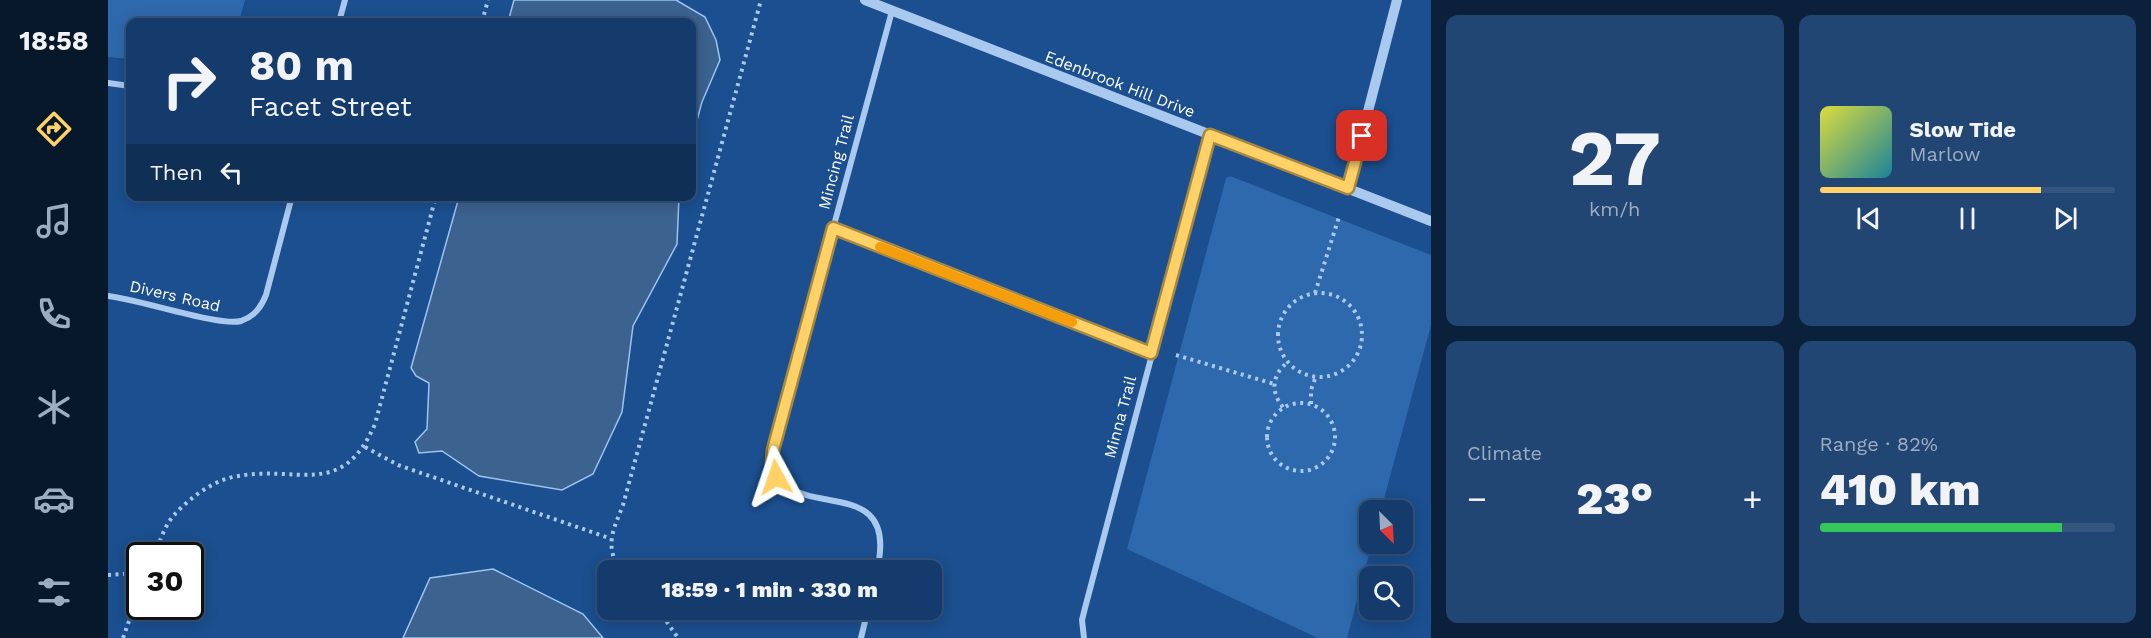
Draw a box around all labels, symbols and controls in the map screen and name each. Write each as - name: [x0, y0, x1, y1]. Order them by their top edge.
- text: 18:58: [19, 25, 89, 57]
- text: 80 m: [249, 41, 354, 90]
- icon: right: [150, 42, 228, 120]
- street label: Edenbrook Hill Drive: [1042, 47, 1198, 121]
- text: Facet Street: [249, 91, 411, 123]
- icon: directions: [33, 108, 75, 150]
- pin: [1336, 110, 1387, 161]
- street label: Mincing Trail: [814, 112, 858, 212]
- text: 27: [1569, 112, 1661, 204]
- text: Slow Tide: [1910, 117, 2016, 142]
- icon: arrive: [1345, 119, 1378, 152]
- text: Marlow: [1910, 142, 1980, 166]
- icon: left: [215, 156, 248, 189]
- text: Then: [150, 160, 203, 185]
- text: km/h: [1589, 197, 1641, 221]
- icon: music: [33, 200, 75, 242]
- icon: previous: [1852, 202, 1885, 235]
- icon: pause: [1951, 202, 1984, 235]
- icon: next: [2049, 202, 2082, 235]
- street label: Divers Road: [128, 276, 222, 316]
- icon: phone: [33, 293, 75, 335]
- street label: Minna Trail: [1100, 374, 1140, 460]
- icon: climate: [33, 386, 75, 428]
- text: Range · 82%: [1820, 432, 1938, 456]
- text: Climate: [1467, 441, 1542, 465]
- position arrow: [744, 445, 808, 509]
- text: 410 km: [1820, 463, 1980, 516]
- text: 23°: [1576, 472, 1653, 525]
- icon: car: [33, 478, 75, 520]
- text: −: [1467, 479, 1487, 518]
- text: +: [1743, 479, 1763, 518]
- north arrow: [1359, 500, 1413, 554]
- map controls: [1359, 500, 1413, 620]
- speed limit sign: 30: [126, 542, 204, 620]
- button: search: [1359, 566, 1413, 620]
- icon: filters: [33, 571, 75, 613]
- text: 18:59 · 1 min · 330 m: [661, 577, 878, 602]

